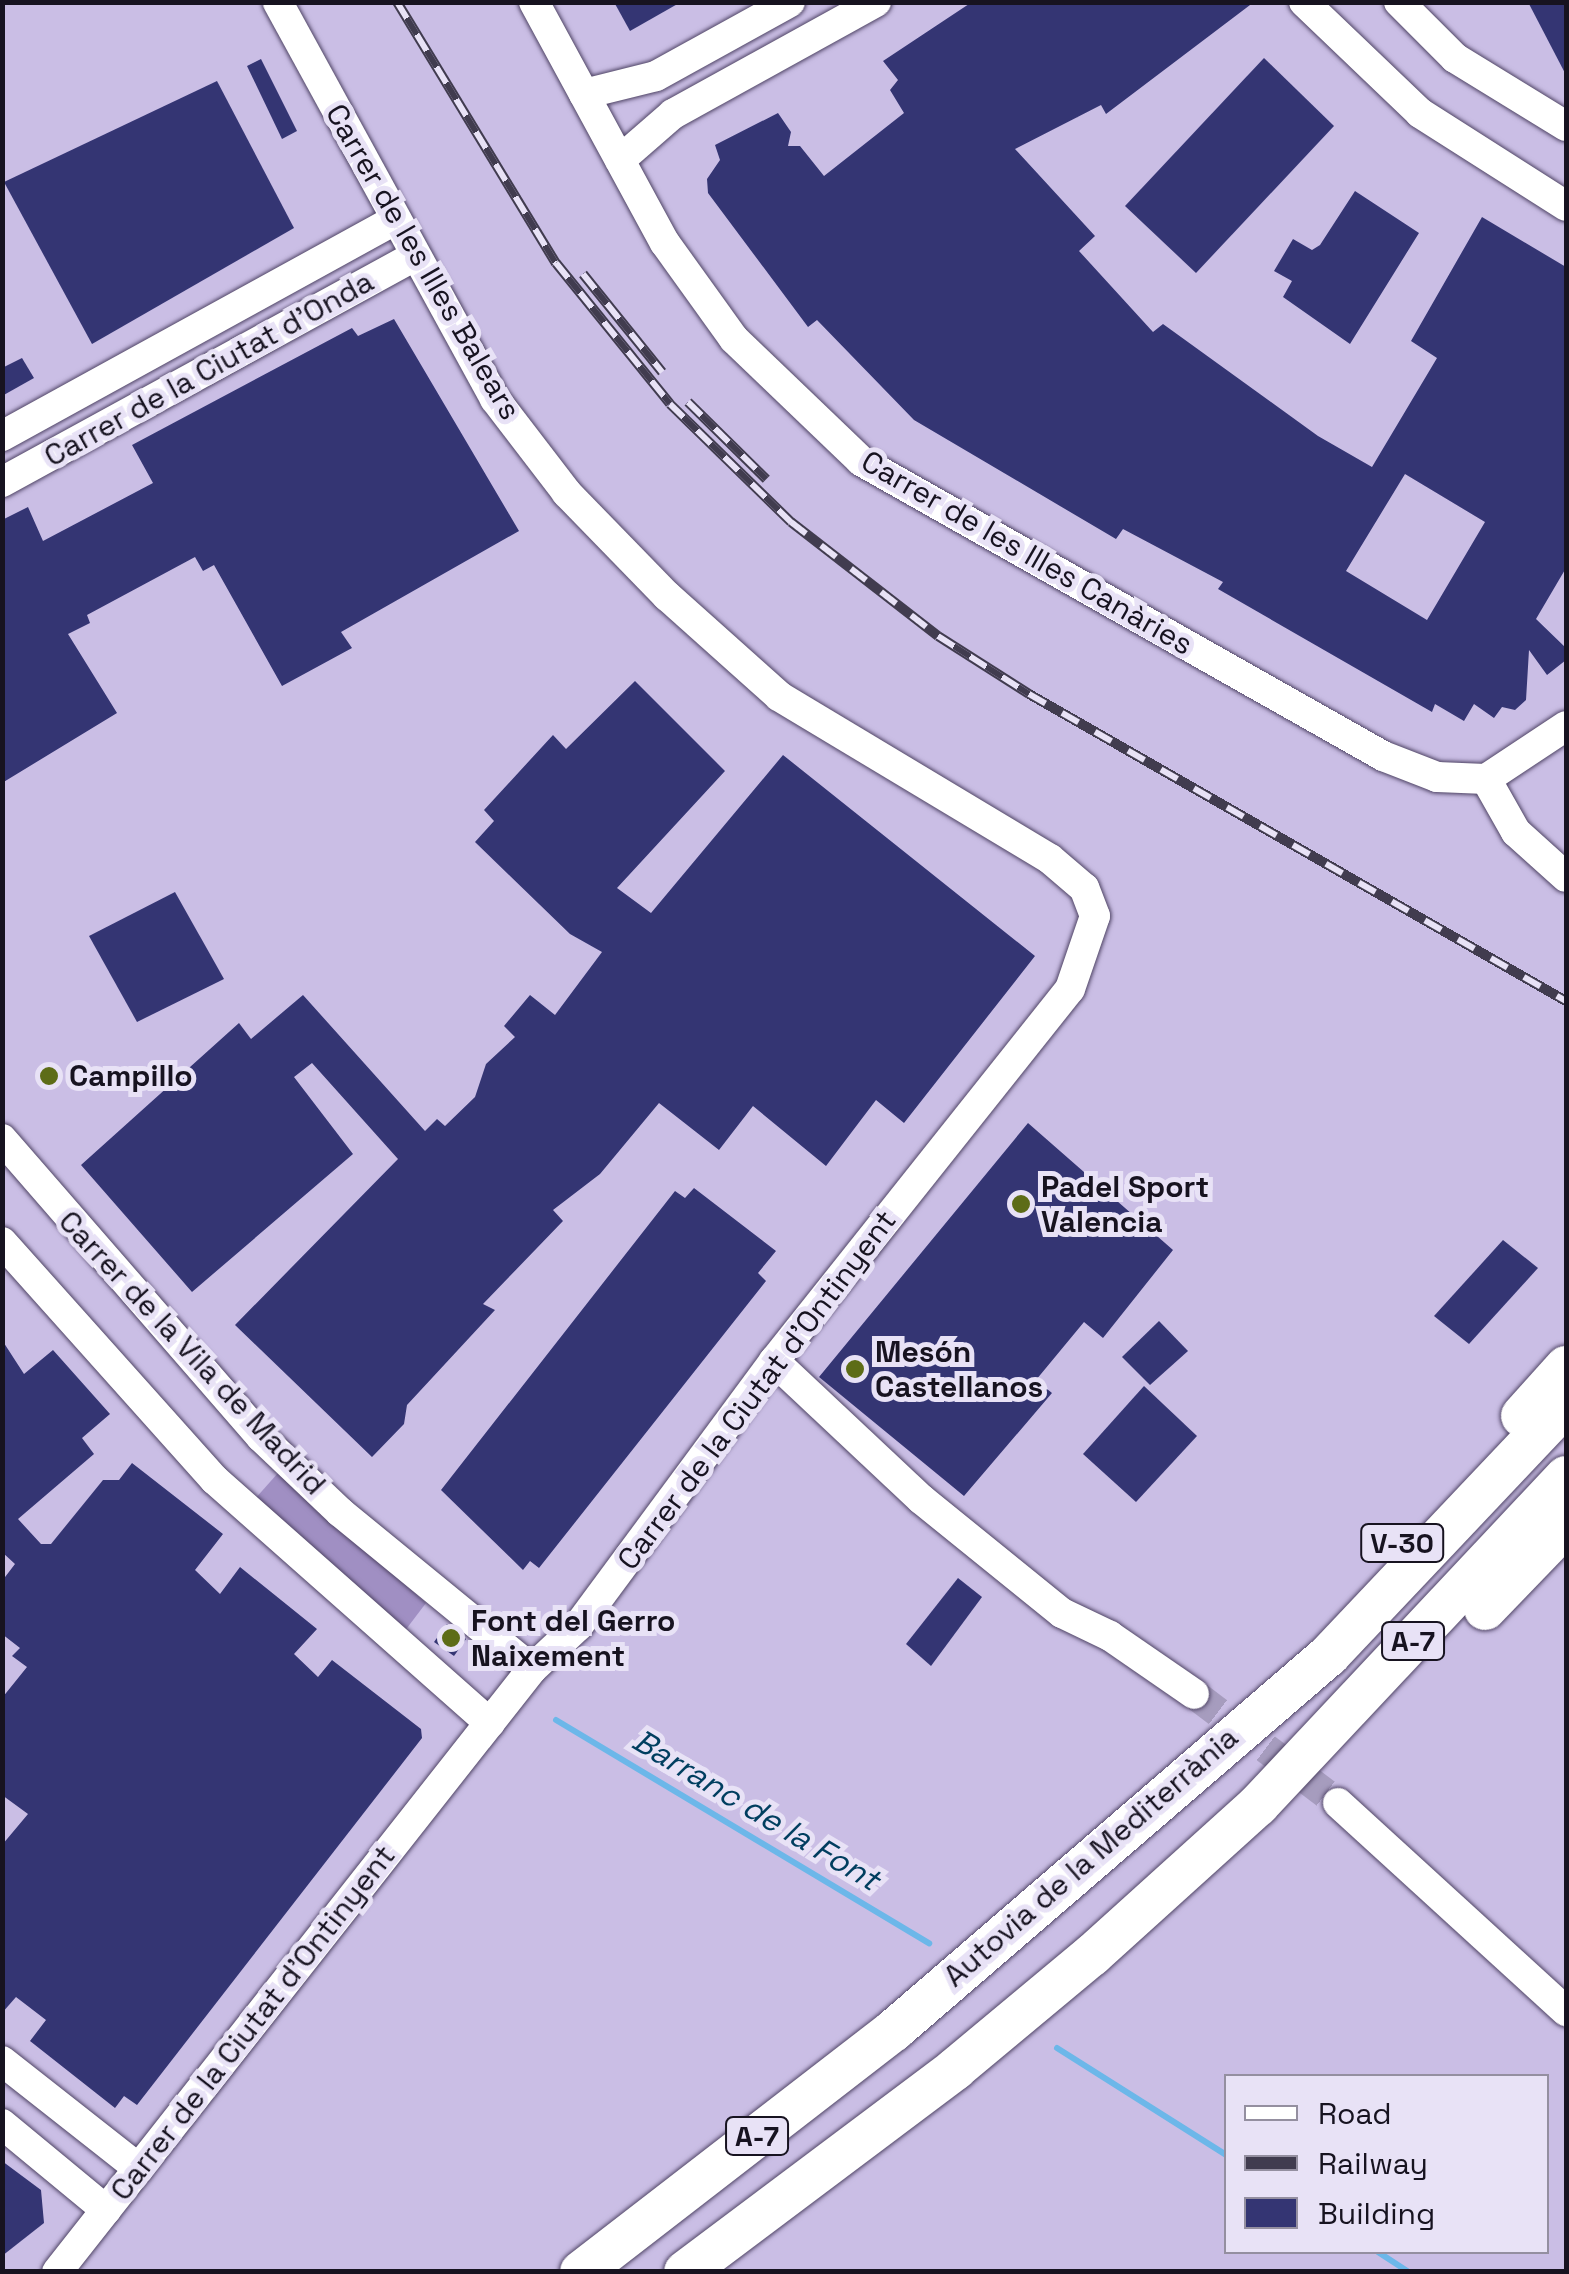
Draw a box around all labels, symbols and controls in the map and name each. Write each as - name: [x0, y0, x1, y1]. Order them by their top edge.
- street label: Carrer de les Illes Balears: [318, 98, 528, 426]
- street label: Carrer de la Ciutat d’Onda: [38, 263, 380, 475]
- street label: Carrer de les Illes Canàries: [855, 443, 1199, 663]
- place label: Campillo: [69, 1058, 193, 1094]
- marker: Campillo: [38, 1065, 60, 1087]
- place label: Padel Sport Valencia: [1041, 1169, 1209, 1240]
- marker: Padel Sport Valencia: [1010, 1193, 1032, 1215]
- street label: Carrer de la Vila de Madrid: [51, 1203, 333, 1503]
- street label: Carrer de la Ciutat d'Ontinyent: [610, 1203, 904, 1577]
- place label: Mesón Castellanos: [875, 1334, 1043, 1404]
- marker: Mesón Castellanos: [844, 1358, 866, 1380]
- road number: V-30: [1360, 1520, 1444, 1566]
- place label: Font del Gerro Naixement: [471, 1603, 675, 1674]
- road number: A-7: [1380, 1618, 1446, 1664]
- marker: Font del Gerro Naixement: [440, 1627, 462, 1649]
- street label: Autovia de la Mediterrània: [937, 1719, 1245, 1995]
- water label: Barranc de la Font: [625, 1721, 887, 1899]
- street label: Carrer de la Ciutat d'Ontinyent: [103, 1838, 403, 2208]
- legend: [1224, 2074, 1549, 2254]
- text: Road: [1318, 2094, 1392, 2133]
- road number: A-7: [724, 2113, 790, 2159]
- text: Railway: [1318, 2144, 1428, 2183]
- text: Building: [1318, 2194, 1435, 2233]

